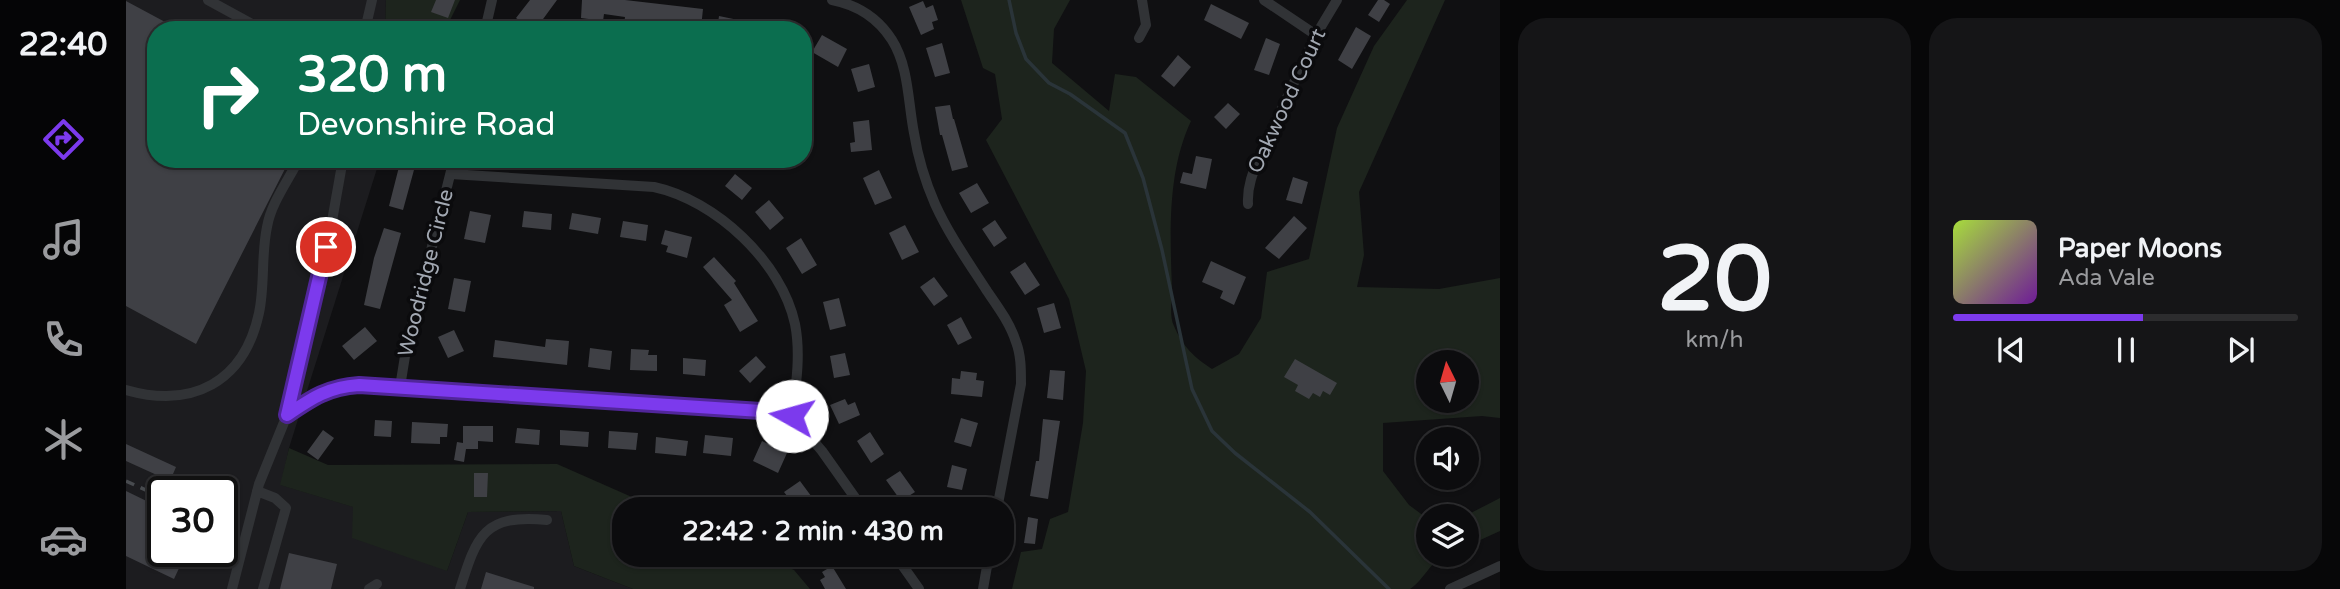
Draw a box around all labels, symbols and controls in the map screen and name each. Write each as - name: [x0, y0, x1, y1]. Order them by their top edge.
- street label: Oakwood Court: [1243, 25, 1331, 177]
- text: 22:40: [19, 26, 107, 64]
- text: 320 m: [297, 46, 447, 105]
- icon: right: [182, 49, 273, 140]
- text: Devonshire Road: [297, 106, 556, 144]
- icon: directions: [39, 115, 88, 164]
- street label: Woodridge Circle: [393, 186, 459, 359]
- icon: music: [39, 215, 88, 264]
- pin: [296, 217, 356, 277]
- text: 20: [1657, 225, 1772, 335]
- icon: arrive: [307, 228, 345, 266]
- text: Paper Moons: [2058, 233, 2222, 264]
- text: Ada Vale: [2058, 264, 2155, 292]
- icon: phone: [39, 315, 88, 364]
- text: km/h: [1686, 326, 1743, 354]
- icon: previous: [1992, 331, 2030, 369]
- icon: pause: [2107, 331, 2145, 369]
- icon: next: [2222, 331, 2260, 369]
- north arrow: [1416, 350, 1479, 413]
- map controls: [1416, 350, 1479, 567]
- position arrow: [755, 379, 829, 453]
- icon: climate: [39, 415, 88, 464]
- button: sound: [1416, 427, 1479, 490]
- speed limit sign: 30: [147, 476, 238, 567]
- button: layers: [1416, 504, 1479, 567]
- icon: car: [39, 515, 88, 564]
- text: 22:42 · 2 min · 430 m: [682, 516, 944, 547]

